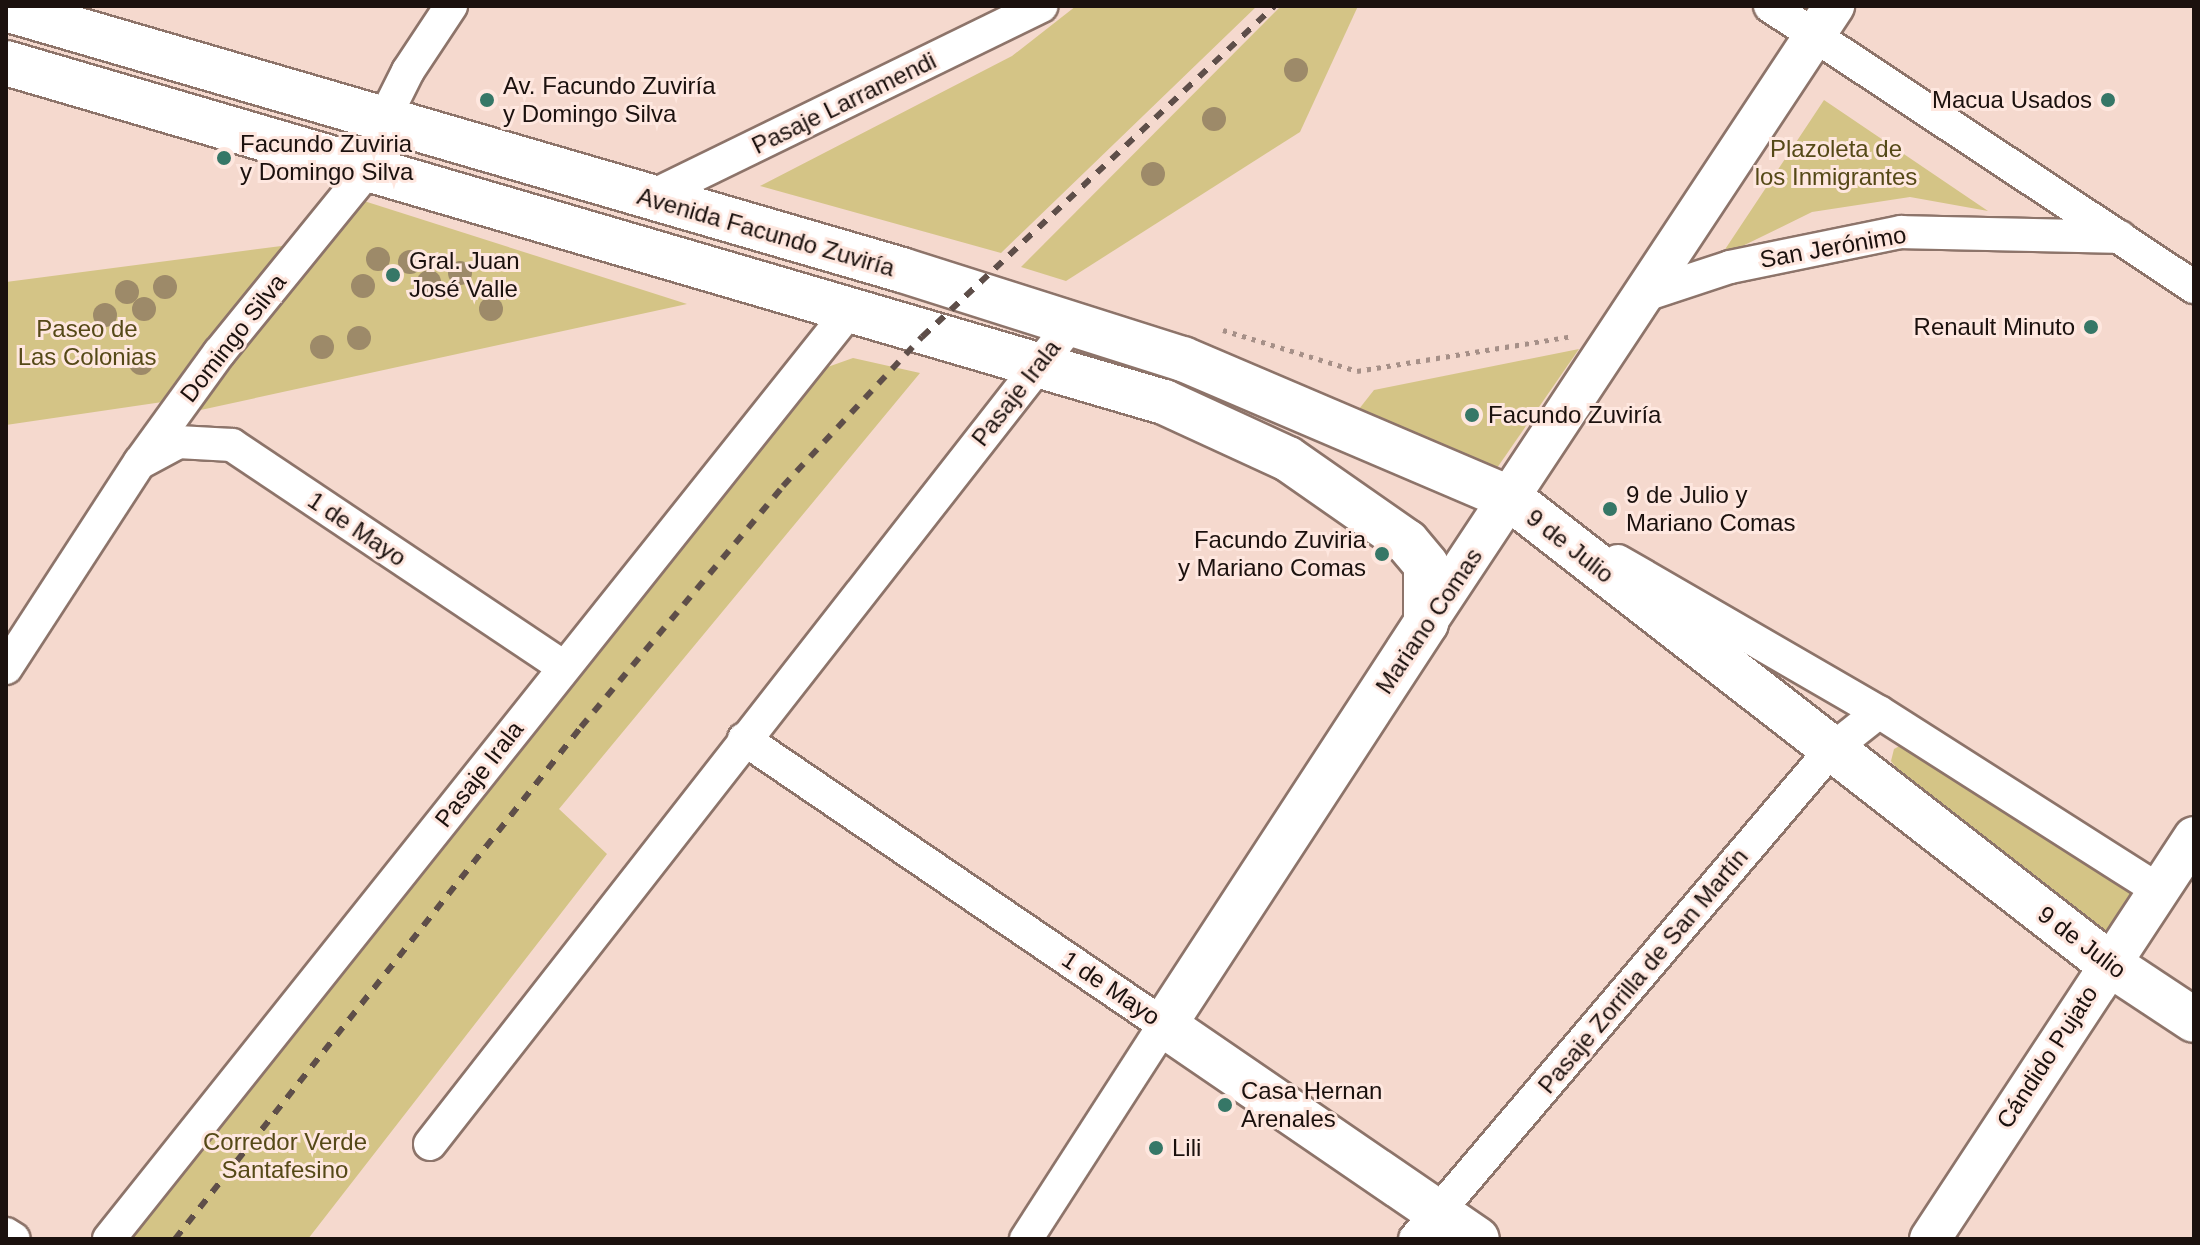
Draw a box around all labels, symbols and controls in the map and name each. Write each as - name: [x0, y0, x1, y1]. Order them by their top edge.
- street label: Pasaje Larramendi: [747, 46, 941, 160]
- place label: Av. Facundo Zuviría y Domingo Silva: [503, 72, 716, 128]
- place label: Macua Usados: [1932, 86, 2092, 114]
- marker: Av. Facundo Zuviría y Domingo Silva: [478, 91, 496, 109]
- marker: Macua Usados: [2099, 91, 2117, 109]
- place label: Facundo Zuviria y Domingo Silva: [240, 130, 413, 186]
- park label: Plazoleta de los Inmigrantes: [1755, 135, 1917, 191]
- marker: Facundo Zuviria y Domingo Silva: [215, 149, 233, 167]
- street label: Avenida Facundo Zuviría: [634, 181, 898, 283]
- street label: San Jerónimo: [1758, 220, 1908, 274]
- place label: Gral. Juan José Valle: [409, 247, 520, 303]
- marker: Gral. Juan José Valle: [384, 266, 402, 284]
- street label: Domingo Silva: [174, 268, 292, 408]
- place label: Renault Minuto: [1914, 313, 2075, 341]
- park label: Paseo de Las Colonias: [18, 315, 156, 371]
- marker: Renault Minuto: [2082, 318, 2100, 336]
- street label: Pasaje Irala: [966, 334, 1066, 452]
- place label: Facundo Zuviría: [1488, 401, 1661, 429]
- marker: Facundo Zuviría: [1463, 406, 1481, 424]
- place label: 9 de Julio y Mariano Comas: [1626, 481, 1795, 537]
- street label: 1 de Mayo: [302, 486, 412, 572]
- marker: 9 de Julio y Mariano Comas: [1601, 500, 1619, 518]
- street label: 9 de Julio: [1521, 503, 1619, 589]
- place label: Facundo Zuviria y Mariano Comas: [1178, 526, 1366, 582]
- street label: Mariano Comas: [1370, 543, 1488, 699]
- marker: Facundo Zuviria y Mariano Comas: [1373, 545, 1391, 563]
- street label: Pasaje Irala: [429, 715, 529, 833]
- street label: Pasaje Zorrilla de San Martín: [1532, 843, 1754, 1099]
- street label: 9 de Julio: [2032, 900, 2132, 984]
- street label: 1 de Mayo: [1056, 945, 1166, 1031]
- street label: Cándido Pujato: [1990, 980, 2104, 1134]
- place label: Casa Hernan Arenales: [1241, 1077, 1382, 1133]
- marker: Casa Hernan Arenales: [1216, 1096, 1234, 1114]
- park label: Corredor Verde Santafesino: [203, 1128, 367, 1184]
- place label: Lili: [1172, 1134, 1201, 1162]
- marker: Lili: [1147, 1139, 1165, 1157]

